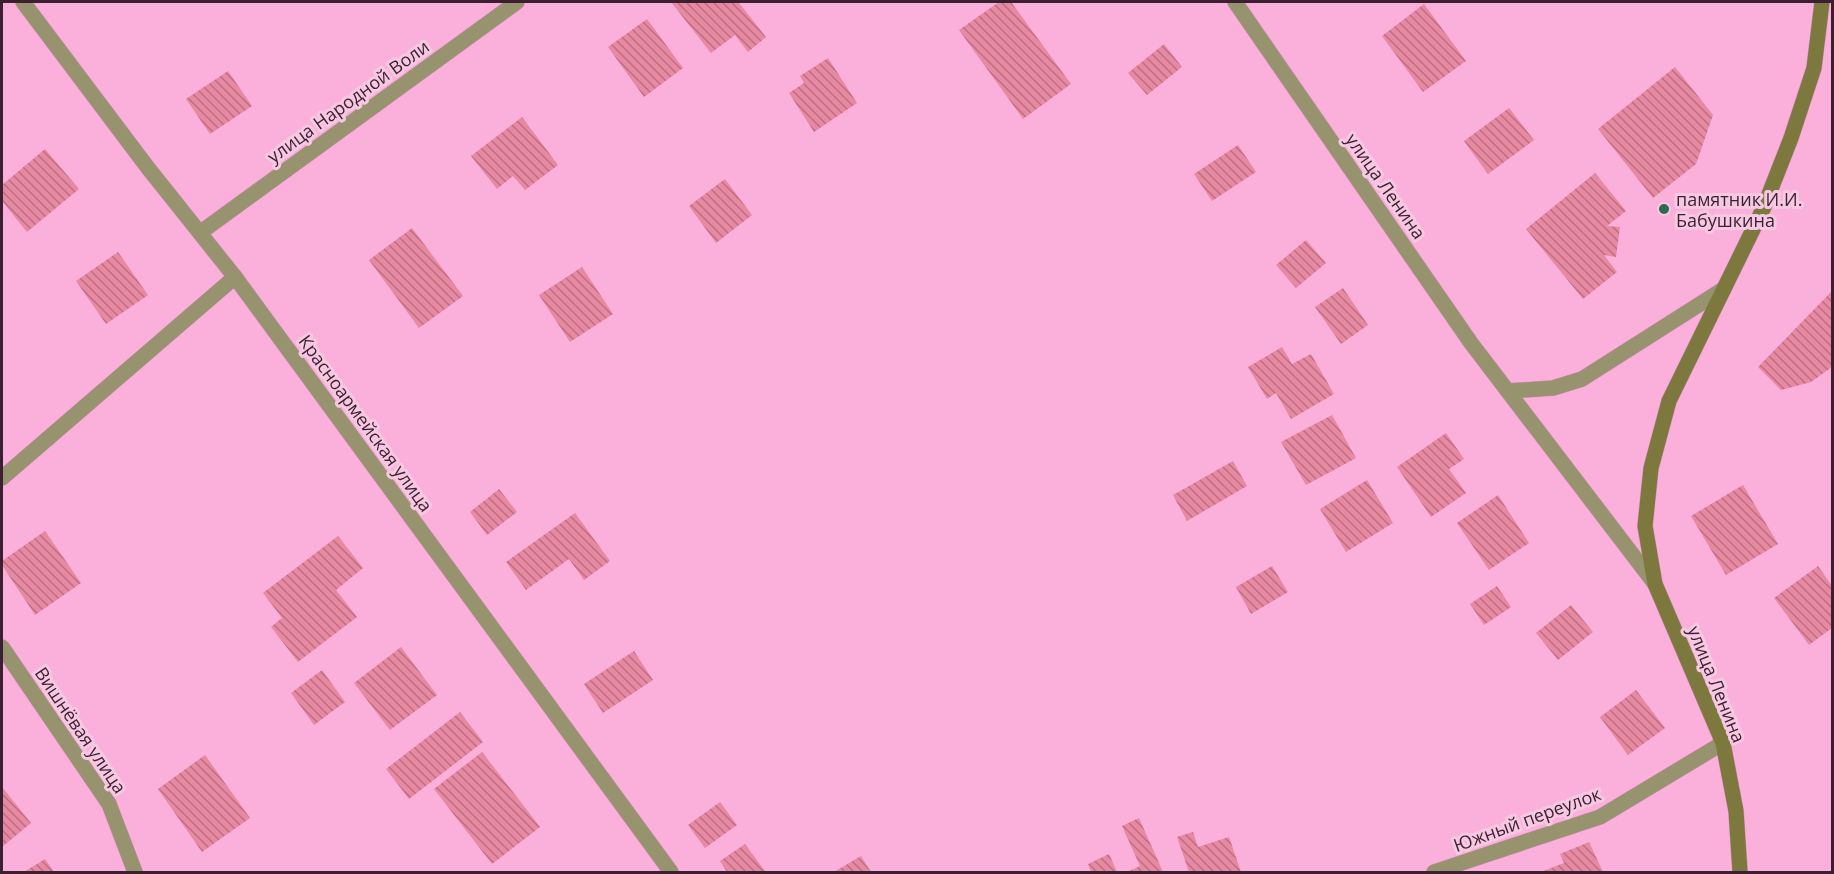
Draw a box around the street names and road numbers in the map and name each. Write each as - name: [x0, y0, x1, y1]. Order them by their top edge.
- street label: улица Народной Воли: [262, 34, 434, 168]
- street label: улица Ленина: [1341, 128, 1431, 244]
- street label: Красноармейская улица: [294, 330, 438, 516]
- street label: улица Ленина: [1683, 622, 1751, 746]
- street label: Вишнёвая улица: [30, 662, 132, 798]
- street label: Южный переулок: [1450, 781, 1605, 857]

